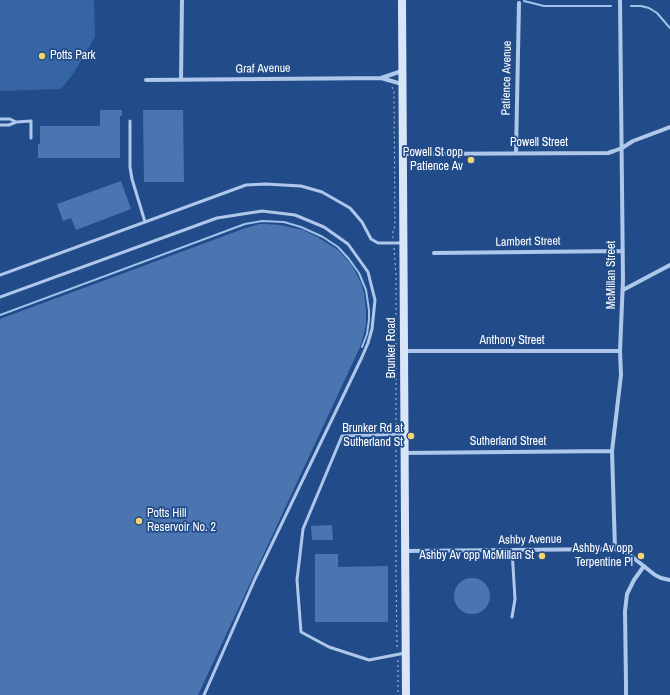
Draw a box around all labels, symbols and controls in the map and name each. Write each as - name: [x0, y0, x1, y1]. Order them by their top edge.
- street label: Patience Avenue: [499, 40, 515, 116]
- place label: Potts Park: [50, 49, 95, 63]
- marker: Potts Park: [37, 51, 47, 61]
- street label: Graf Avenue: [235, 61, 291, 77]
- street label: Powell Street: [510, 136, 568, 150]
- place label: Powell St opp Patience Av: [403, 146, 463, 174]
- marker: Powell St opp Patience Av: [466, 155, 476, 165]
- street label: Lambert Street: [495, 234, 561, 250]
- street label: McMillan Street: [605, 241, 619, 309]
- street label: Brunker Road: [385, 318, 399, 378]
- street label: Anthony Street: [479, 334, 545, 348]
- place label: Brunker Rd at Sutherland St: [342, 422, 403, 450]
- marker: Brunker Rd at Sutherland St: [406, 431, 416, 441]
- street label: Sutherland Street: [470, 435, 546, 449]
- place label: Potts Hill Reservoir No. 2: [147, 507, 216, 535]
- marker: Potts Hill Reservoir No. 2: [134, 516, 144, 526]
- street label: Ashby Avenue: [498, 532, 562, 548]
- place label: Ashby Av opp Terpentine Pl: [572, 542, 633, 570]
- place label: Ashby Av opp McMillan St: [419, 549, 534, 563]
- marker: Ashby Av opp McMillan St: [537, 551, 547, 561]
- marker: Ashby Av opp Terpentine Pl: [636, 551, 646, 561]

